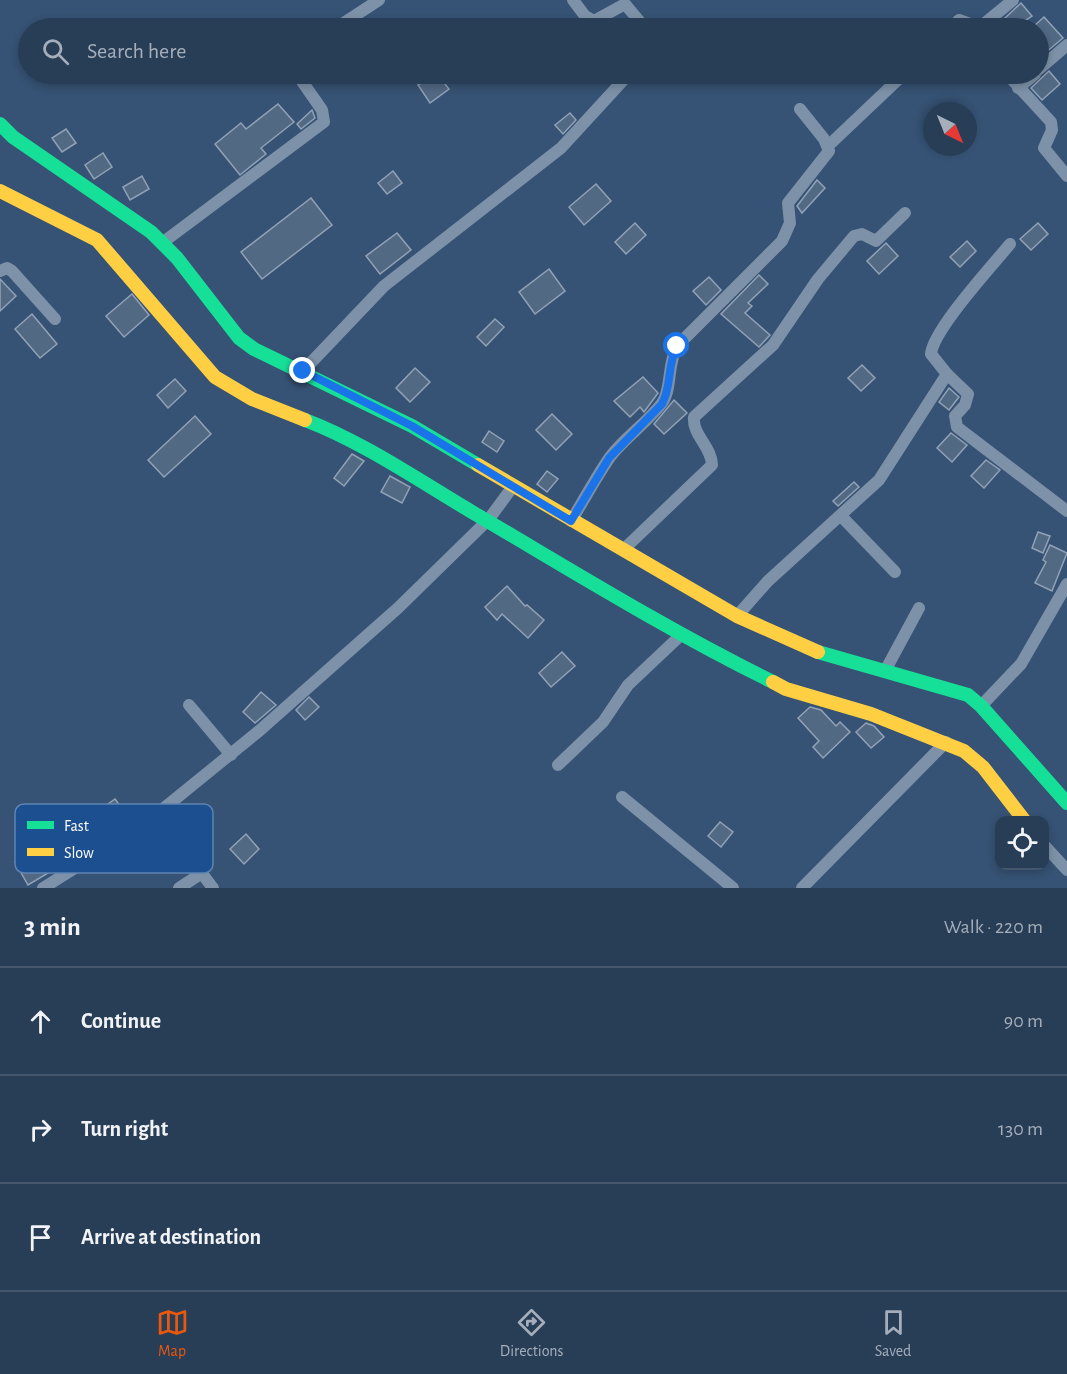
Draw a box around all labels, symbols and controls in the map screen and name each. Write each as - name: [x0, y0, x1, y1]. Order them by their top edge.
- search box: [18, 18, 1049, 84]
- icon: search: [39, 35, 72, 68]
- text: Search here: [87, 40, 186, 62]
- north arrow: [923, 102, 977, 156]
- route start: [663, 332, 689, 358]
- route end: [289, 357, 315, 383]
- legend: [15, 804, 213, 873]
- map controls: [995, 816, 1049, 870]
- button: locate: [995, 816, 1049, 870]
- text: Fast: [64, 818, 89, 834]
- text: Slow: [64, 845, 94, 861]
- text: 3 min: [24, 914, 81, 940]
- text: Walk · 220 m: [944, 917, 1043, 937]
- icon: ahead: [24, 1005, 57, 1038]
- text: Continue: [81, 1010, 161, 1032]
- text: 90 m: [1004, 1011, 1043, 1031]
- icon: right: [24, 1113, 57, 1146]
- text: Turn right: [81, 1118, 168, 1140]
- text: 130 m: [998, 1119, 1043, 1139]
- icon: arrive: [24, 1221, 57, 1254]
- text: Arrive at destination: [81, 1226, 261, 1248]
- tab: Map: [156, 1306, 189, 1361]
- tab: Directions: [500, 1306, 564, 1361]
- tab: Saved: [875, 1306, 911, 1361]

